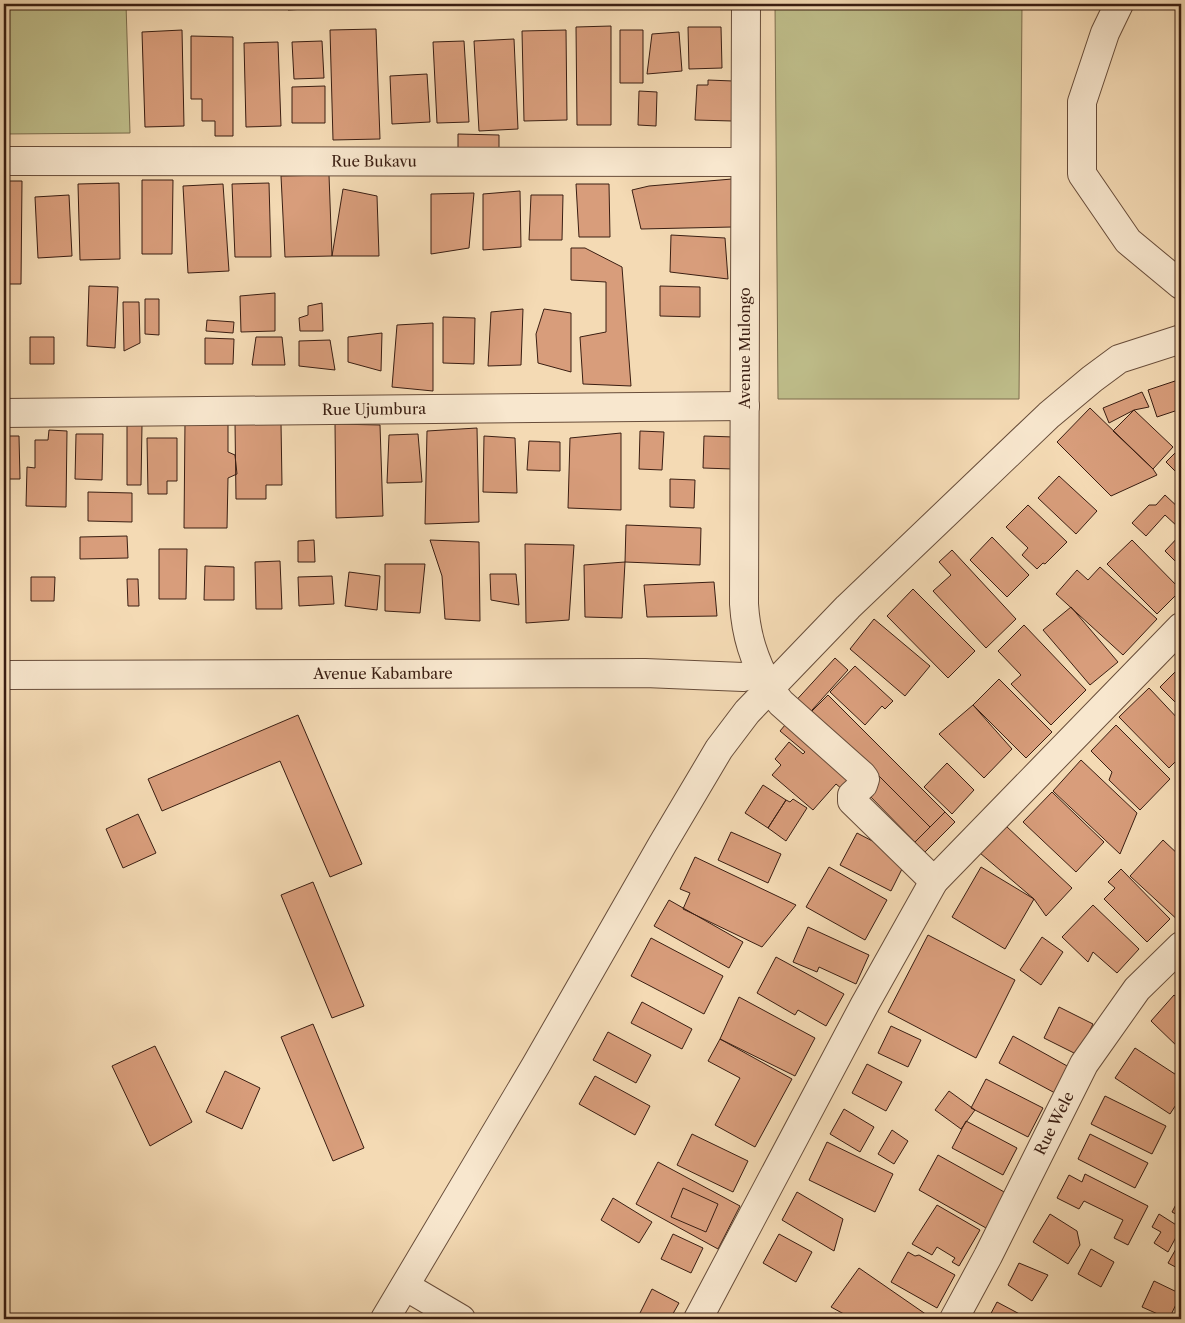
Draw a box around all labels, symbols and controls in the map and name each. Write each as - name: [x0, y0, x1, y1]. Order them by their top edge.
- street label: Rue Bukavu: [331, 151, 417, 171]
- street label: Avenue Mulongo: [735, 287, 754, 410]
- street label: Rue Ujumbura: [322, 399, 426, 419]
- street label: Avenue Kabambare: [312, 664, 453, 683]
- street label: Rue Wele: [1030, 1088, 1078, 1158]

